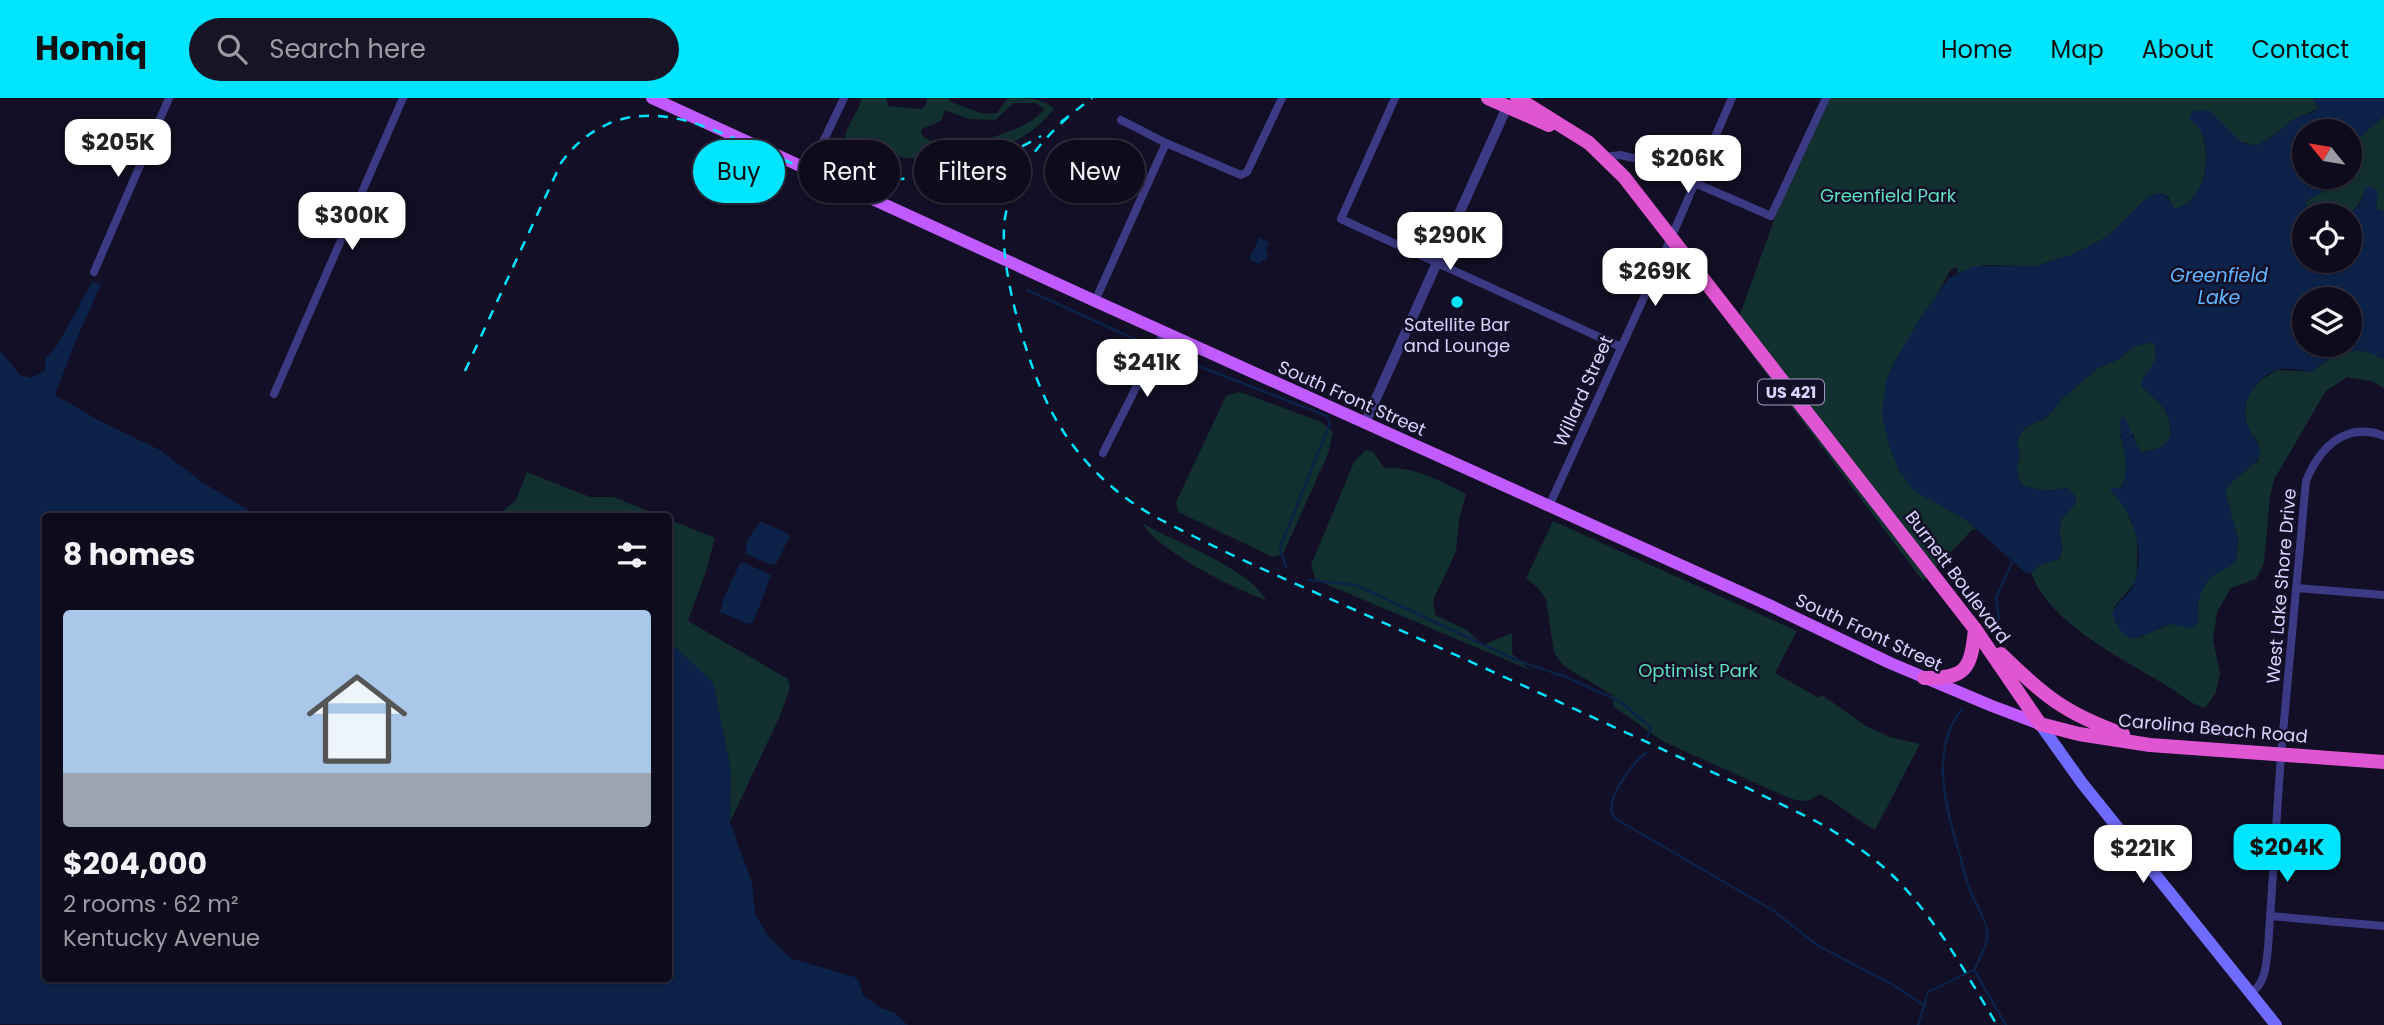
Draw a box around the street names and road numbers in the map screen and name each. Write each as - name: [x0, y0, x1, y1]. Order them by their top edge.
- street label: Willard Street: [1547, 331, 1619, 451]
- street label: South Front Street: [1274, 354, 1430, 442]
- road number: US 421: [1758, 380, 1824, 404]
- street label: West Lake Shore Drive: [2260, 487, 2302, 685]
- street label: Burnett Boulevard: [1900, 505, 2016, 649]
- street label: South Front Street: [1791, 587, 1947, 677]
- street label: Carolina Beach Road: [2117, 707, 2309, 749]

